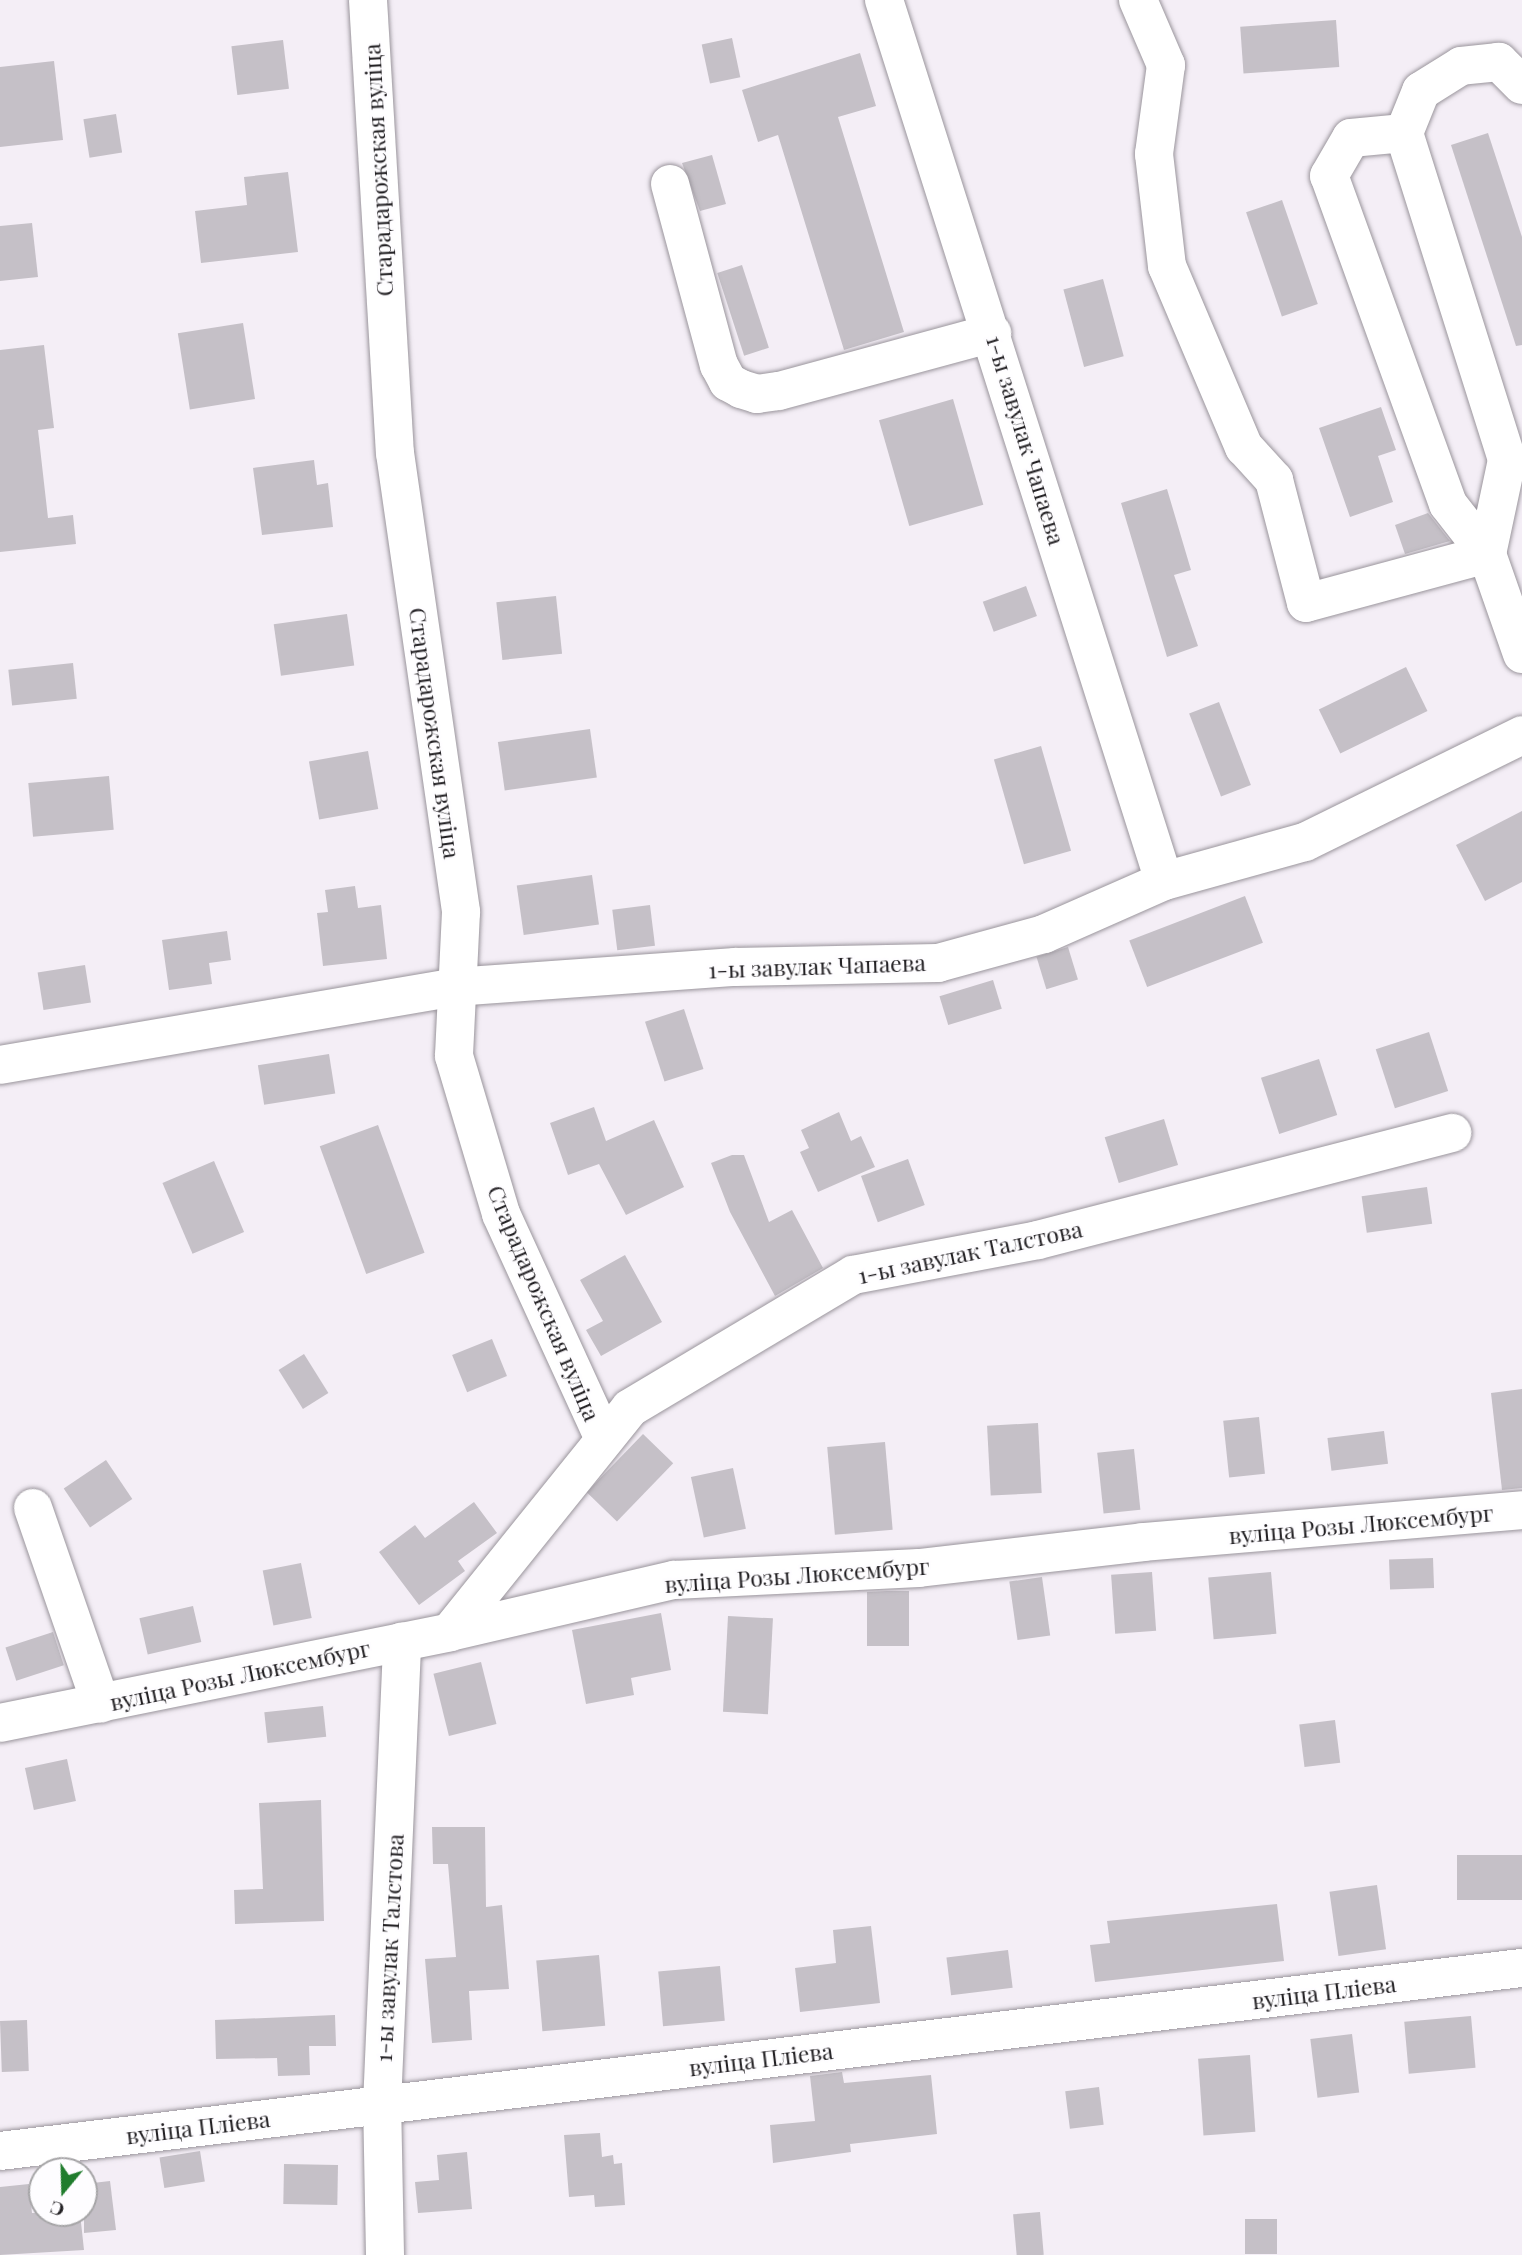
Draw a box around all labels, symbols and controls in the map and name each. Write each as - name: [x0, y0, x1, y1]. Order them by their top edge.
- street label: Старадарожская вуліца: [358, 43, 398, 297]
- street label: 1-ы завулак Чапаева: [981, 332, 1071, 548]
- street label: Старадарожская вуліца: [404, 606, 466, 860]
- street label: 1-ы завулак Чапаева: [708, 948, 926, 984]
- street label: Старадарожская вуліца: [482, 1181, 606, 1425]
- street label: 1-ы завулак Талстова: [855, 1215, 1085, 1289]
- street label: вуліца Розы Люксембург: [1228, 1499, 1494, 1549]
- street label: вуліца Розы Люксембург: [664, 1552, 930, 1598]
- street label: вуліца Розы Люксембург: [107, 1634, 373, 1716]
- street label: 1-ы завулак Талстова: [369, 1833, 409, 2063]
- street label: вуліца Пліева: [1250, 1969, 1398, 2015]
- street label: вуліца Пліева: [687, 2036, 835, 2082]
- street label: вуліца Пліева: [124, 2104, 272, 2150]
- north arrow: [28, 2157, 98, 2227]
- text: С: [46, 2195, 67, 2224]

